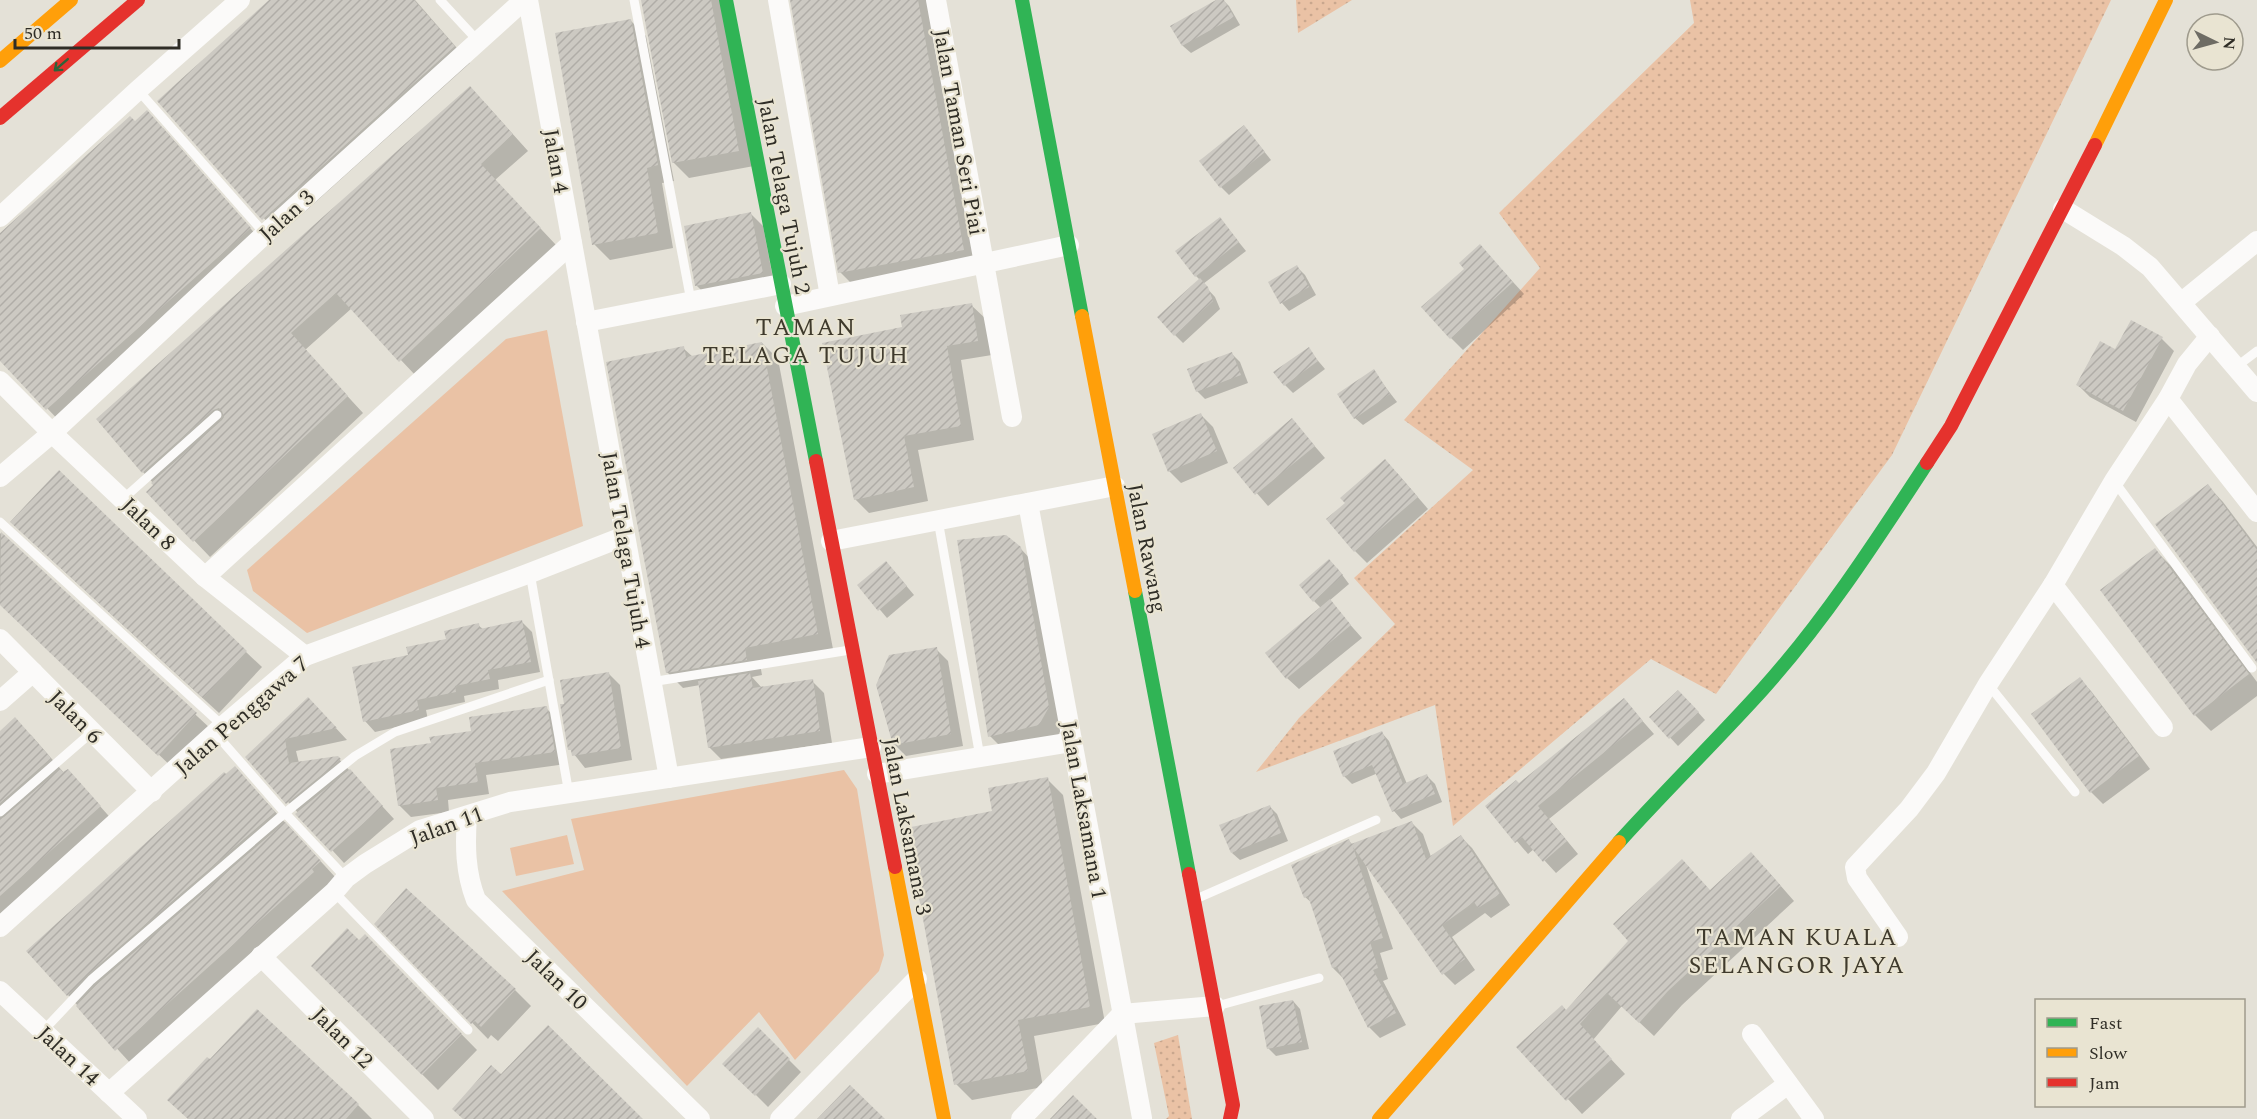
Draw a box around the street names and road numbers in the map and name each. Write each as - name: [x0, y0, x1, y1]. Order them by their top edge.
- street label: Jalan Taman Seri Piai: [924, 26, 993, 238]
- street label: Jalan Telaga Tujuh 2: [748, 95, 819, 297]
- street label: Jalan 4: [534, 126, 577, 196]
- street label: Jalan 3: [252, 182, 322, 250]
- street label: Jalan Telaga Tujuh 4: [592, 449, 659, 651]
- street label: Jalan Rawang: [1118, 481, 1175, 616]
- street label: Jalan 8: [113, 490, 183, 559]
- street label: Jalan Penggawa 7: [167, 648, 317, 784]
- street label: Jalan 6: [40, 682, 110, 752]
- street label: Jalan Laksamana 1: [1052, 719, 1115, 902]
- street label: Jalan Laksamana 3: [873, 735, 940, 918]
- street label: Jalan 11: [405, 798, 488, 855]
- street label: Jalan 10: [517, 942, 595, 1018]
- street label: Jalan 12: [303, 999, 381, 1077]
- street label: Jalan 14: [29, 1018, 107, 1094]

